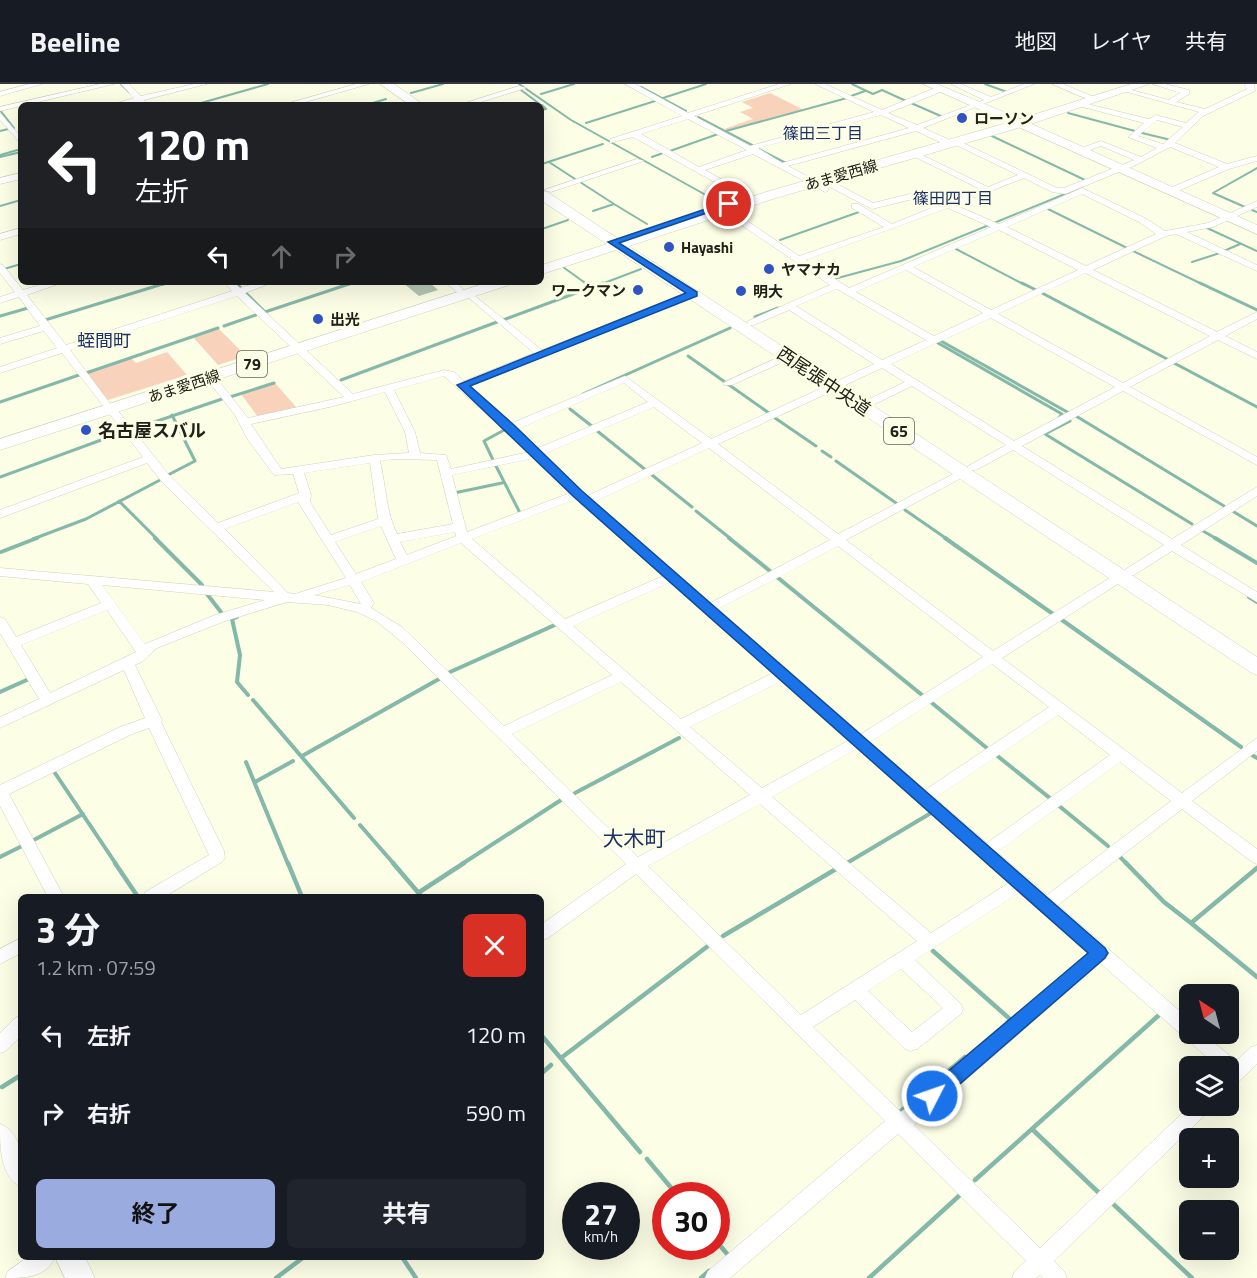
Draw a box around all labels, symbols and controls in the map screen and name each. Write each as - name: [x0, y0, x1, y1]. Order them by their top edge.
- text: Beeline: [30, 20, 120, 63]
- text: 地図: [1015, 25, 1057, 57]
- text: レイヤ: [1090, 25, 1152, 57]
- text: 共有: [1185, 25, 1227, 57]
- place label: ローソン: [974, 107, 1034, 130]
- marker: ローソン: [955, 111, 969, 125]
- text: 120 m: [135, 112, 250, 176]
- district label: 篠田三丁目: [783, 121, 863, 145]
- icon: left: [36, 126, 114, 204]
- street label: あま愛西線: [802, 154, 880, 196]
- text: 左折: [135, 170, 189, 211]
- pin: [703, 178, 754, 229]
- district label: 篠田四丁目: [913, 186, 993, 210]
- icon: arrive: [712, 187, 745, 220]
- place label: Hayashi: [681, 236, 733, 259]
- icon: left: [202, 240, 235, 273]
- icon: ahead: [265, 240, 298, 273]
- icon: right: [328, 240, 361, 273]
- marker: Hayashi: [662, 240, 676, 254]
- place label: ヤマナカ: [781, 258, 841, 281]
- marker: ヤマナカ: [762, 262, 776, 276]
- place label: ワークマン: [551, 279, 626, 302]
- place label: 明大: [753, 280, 783, 303]
- marker: ワークマン: [631, 283, 645, 297]
- marker: 明大: [734, 284, 748, 298]
- place label: 出光: [330, 308, 360, 331]
- marker: 出光: [311, 312, 325, 326]
- district label: 蛭間町: [77, 327, 131, 354]
- street label: 西尾張中央道: [772, 340, 876, 422]
- road number: 79: [237, 351, 267, 377]
- street label: あま愛西線: [145, 363, 223, 409]
- place label: 名古屋スバル: [98, 417, 206, 444]
- road number: 65: [884, 418, 914, 444]
- marker: 名古屋スバル: [79, 423, 93, 437]
- district label: 大木町: [603, 822, 666, 854]
- text: 3 分: [36, 902, 100, 957]
- button: close: [463, 914, 526, 977]
- text: 1.2 km · 07:59: [36, 952, 156, 983]
- north arrow: [1179, 984, 1239, 1044]
- map controls: [1179, 984, 1239, 1260]
- text: 120 m: [466, 1018, 526, 1052]
- icon: left: [36, 1019, 69, 1052]
- text: 左折: [87, 1019, 131, 1053]
- button: layers: [1179, 1056, 1239, 1116]
- position arrow: [900, 1064, 964, 1128]
- text: 590 m: [466, 1096, 526, 1130]
- icon: right: [36, 1097, 69, 1130]
- text: 右折: [87, 1097, 131, 1131]
- button: +: [1179, 1128, 1239, 1188]
- button: 終了: [36, 1179, 275, 1248]
- button: 共有: [287, 1179, 526, 1248]
- speed limit sign: 30: [652, 1182, 730, 1260]
- text: 27: [584, 1191, 618, 1237]
- button: −: [1179, 1200, 1239, 1260]
- text: km/h: [584, 1225, 618, 1248]

